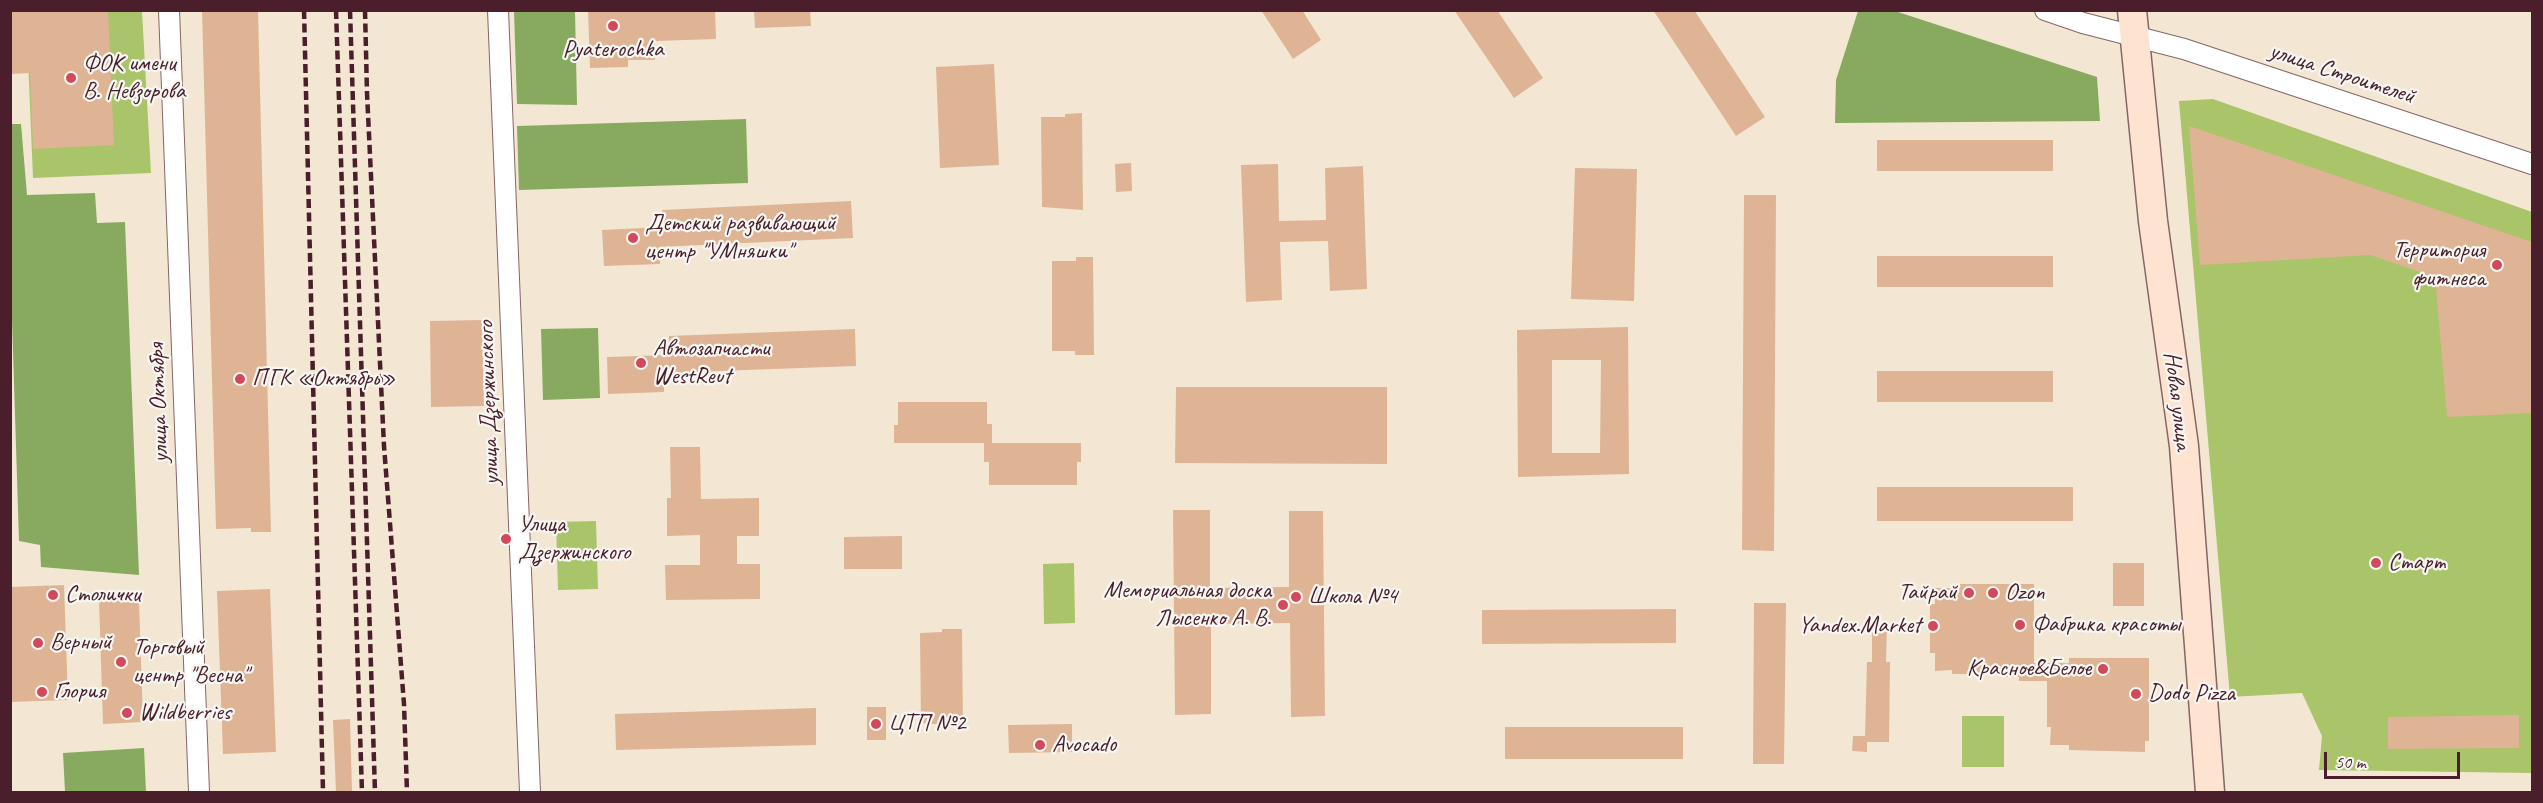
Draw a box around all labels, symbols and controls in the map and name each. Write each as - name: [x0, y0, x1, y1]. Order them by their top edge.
- marker: Pyaterochka: [606, 19, 620, 33]
- place label: Pyaterochka: [562, 36, 664, 64]
- street label: улица Строителей: [2266, 37, 2418, 111]
- place label: ФОК имени В. Невзорова: [83, 50, 185, 106]
- marker: ФОК имени В. Невзорова: [64, 71, 78, 85]
- place label: Детский развивающий центр "УМняшки": [645, 210, 836, 266]
- marker: Детский развивающий центр "УМняшки": [626, 231, 640, 245]
- place label: Территория фитнеса: [2393, 237, 2485, 293]
- marker: Территория фитнеса: [2490, 258, 2504, 272]
- street label: улица Дзержинского: [472, 320, 506, 486]
- place label: Автозапчасти WestReut: [653, 335, 770, 391]
- street label: улица Октября: [143, 343, 175, 463]
- street label: Новая улица: [2157, 350, 2197, 452]
- marker: Автозапчасти WestReut: [634, 356, 648, 370]
- place label: ПГК «Октябрь»: [252, 365, 396, 393]
- marker: ПГК «Октябрь»: [233, 372, 247, 386]
- place label: Улица Дзержинского: [518, 511, 631, 567]
- marker: Улица Дзержинского: [499, 532, 513, 546]
- place label: Старт: [2388, 549, 2446, 577]
- marker: Старт: [2369, 556, 2383, 570]
- place label: Мемориальная доска Лысенко А. В.: [1104, 577, 1271, 633]
- place label: Тайрай: [1898, 579, 1957, 607]
- place label: Ozon: [2005, 579, 2044, 607]
- place label: Столички: [65, 581, 140, 609]
- place label: Школа №4: [1308, 583, 1397, 611]
- marker: Тайрай: [1962, 586, 1976, 600]
- marker: Ozon: [1986, 586, 2000, 600]
- marker: Столички: [46, 588, 60, 602]
- marker: Школа №4: [1289, 590, 1303, 604]
- marker: Мемориальная доска Лысенко А. В.: [1276, 598, 1290, 612]
- place label: Фабрика красоты: [2032, 611, 2180, 639]
- place label: Yandex.Market: [1798, 612, 1921, 640]
- marker: Фабрика красоты: [2013, 618, 2027, 632]
- marker: Yandex.Market: [1926, 619, 1940, 633]
- place label: Верный: [50, 629, 111, 657]
- place label: Торговый центр "Весна": [133, 634, 248, 690]
- marker: Верный: [31, 636, 45, 650]
- marker: Торговый центр "Весна": [114, 655, 128, 669]
- place label: Красное&Белое: [1967, 655, 2091, 683]
- marker: Красное&Белое: [2096, 662, 2110, 676]
- place label: Глория: [54, 678, 105, 706]
- place label: Dodo Pizza: [2148, 680, 2235, 708]
- marker: Глория: [35, 685, 49, 699]
- marker: Dodo Pizza: [2129, 687, 2143, 701]
- place label: Wildberries: [139, 699, 231, 727]
- marker: Wildberries: [120, 706, 134, 720]
- place label: ЦТП №2: [888, 710, 966, 738]
- marker: ЦТП №2: [869, 717, 883, 731]
- place label: Avocado: [1052, 731, 1116, 759]
- marker: Avocado: [1033, 738, 1047, 752]
- scale bar: [2327, 740, 2464, 778]
- text: 50 m: [2335, 751, 2366, 773]

